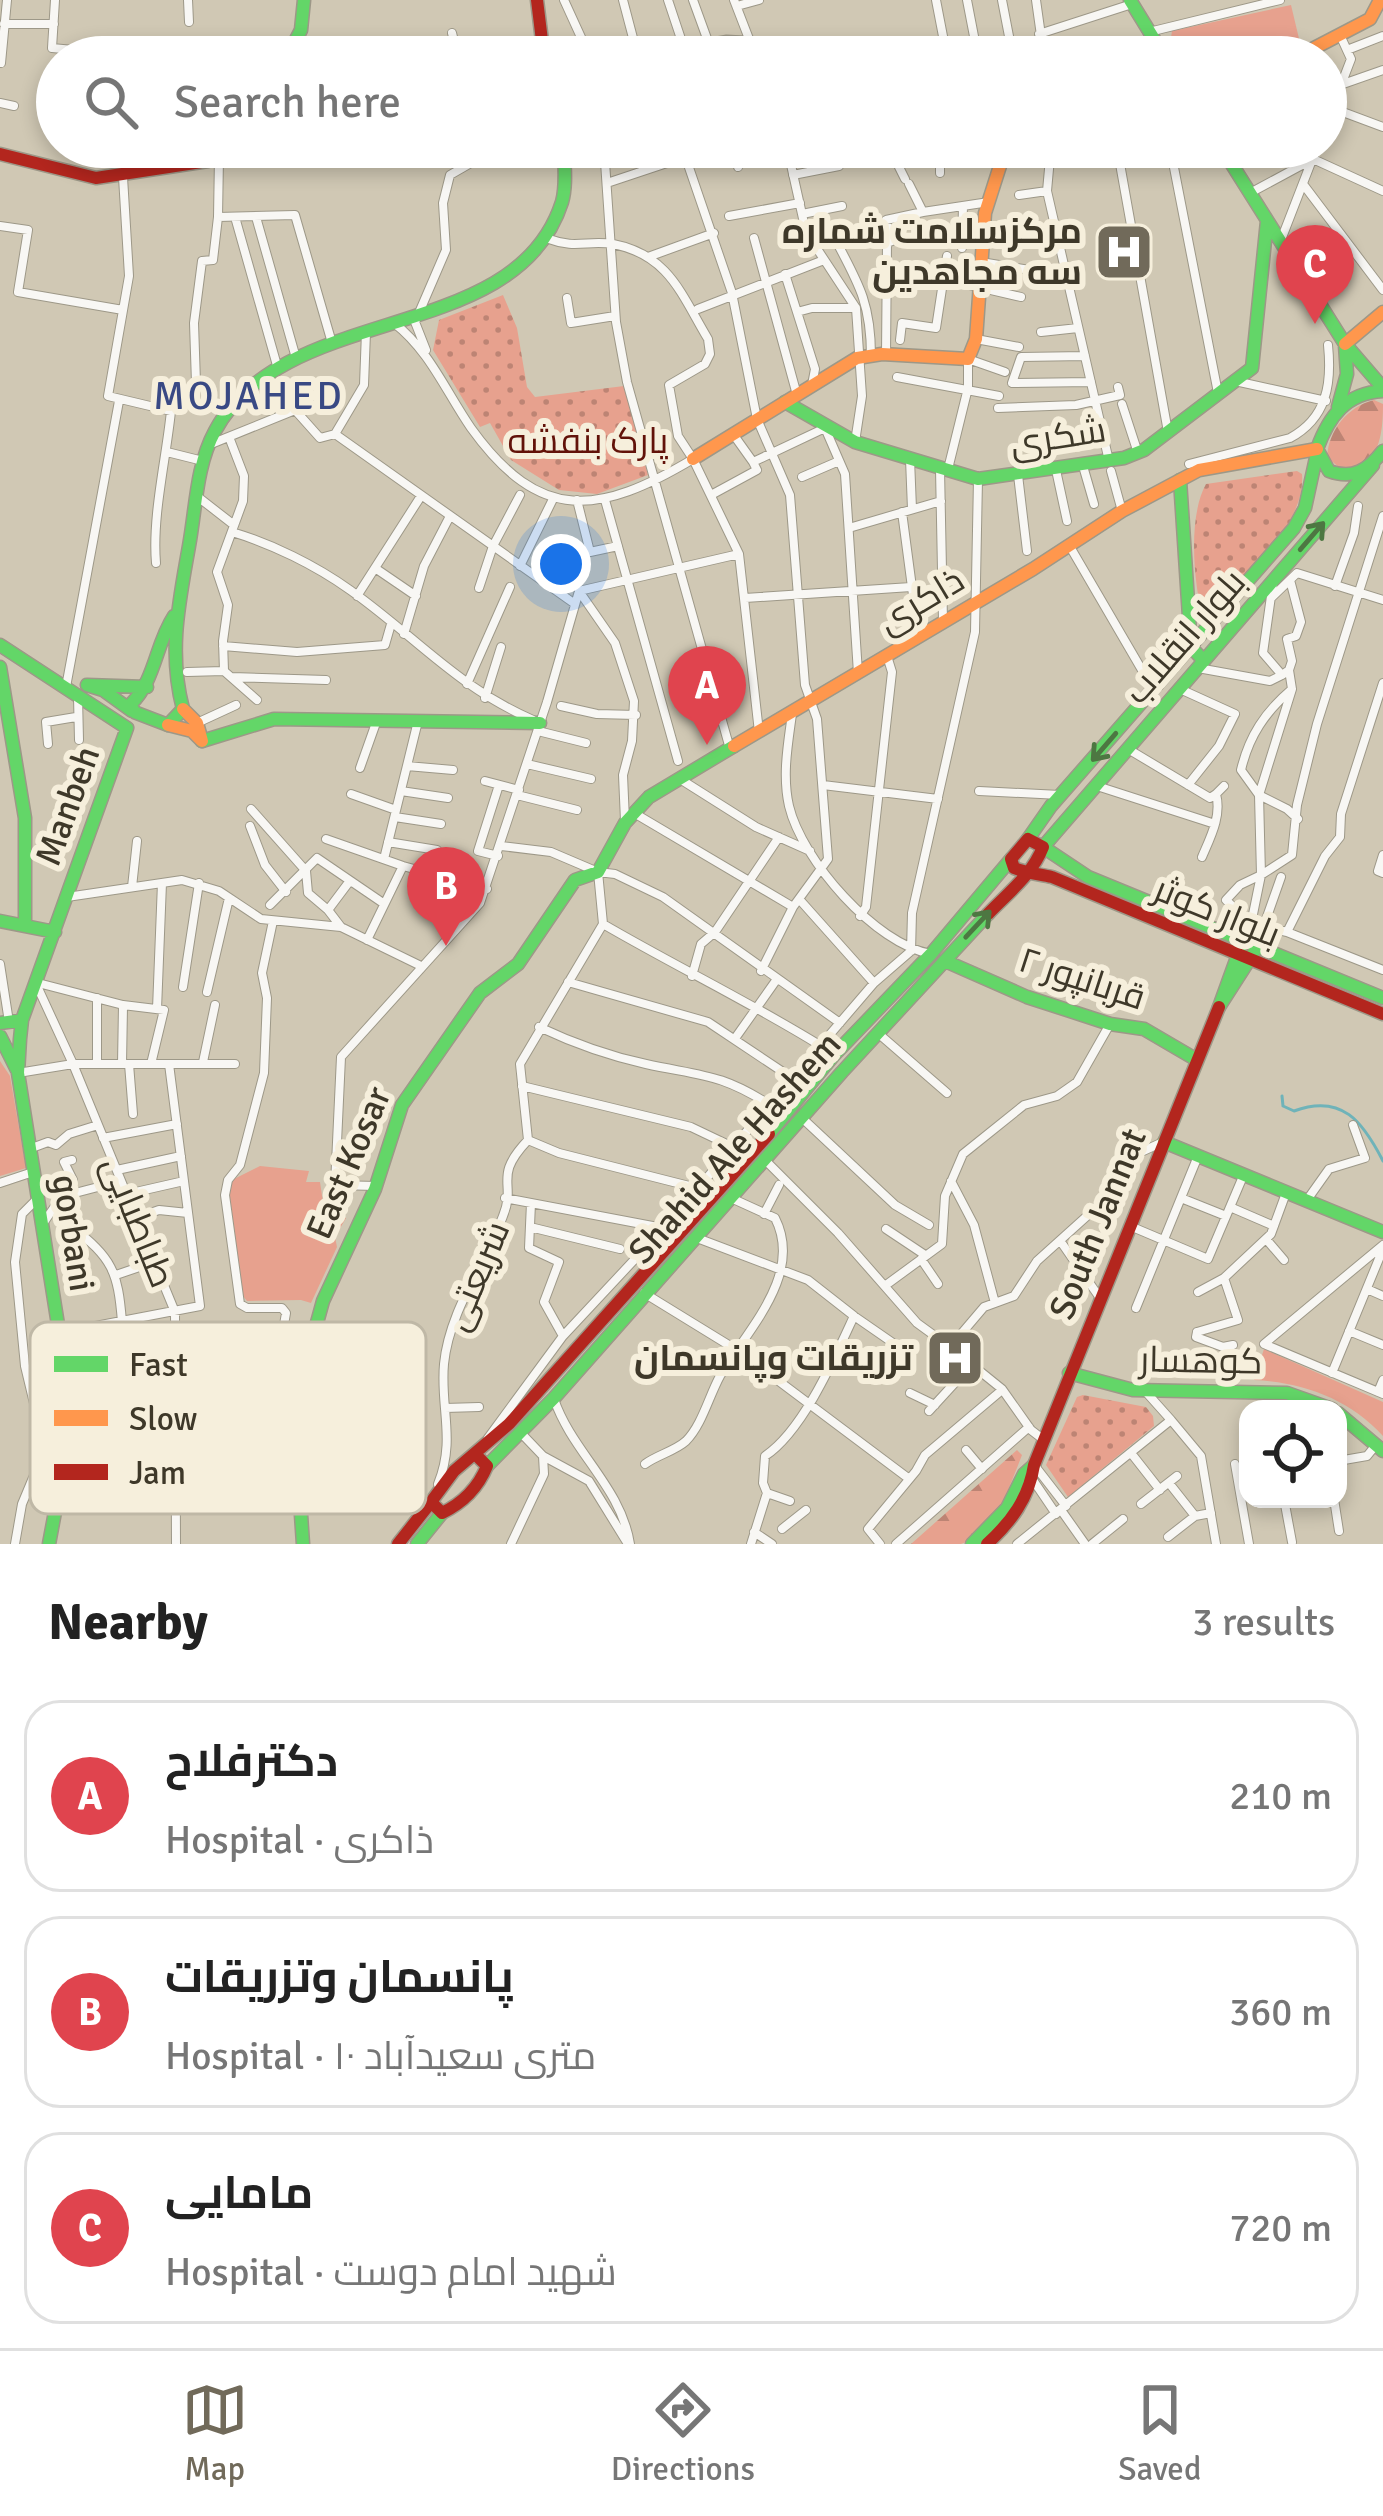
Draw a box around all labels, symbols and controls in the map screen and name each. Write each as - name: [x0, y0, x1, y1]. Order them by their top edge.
- search box: [36, 36, 1347, 168]
- icon: search: [78, 69, 144, 135]
- text: Search here: [174, 75, 401, 130]
- place label: مرکزسلامت شماره سه مجاهدین: [782, 209, 1082, 295]
- hospital icon: مرکزسلامت شماره سه مجاهدین: [1093, 221, 1155, 283]
- pin: C: [1276, 225, 1354, 324]
- district label: MOJAHED: [153, 372, 345, 420]
- street label: شکری: [1007, 407, 1109, 467]
- park label: پارک بنفشه: [508, 419, 669, 464]
- one-way arrow: [1297, 521, 1325, 552]
- your location: [531, 534, 591, 594]
- street label: ذاکری: [870, 558, 972, 644]
- street label: بلوار انقلاب: [1114, 561, 1256, 713]
- pin: A: [668, 646, 746, 745]
- one-way arrow: [1091, 731, 1118, 762]
- street label: Manbeh: [26, 740, 110, 872]
- pin: B: [407, 847, 485, 946]
- street label: بلوار کوثر: [1145, 866, 1287, 958]
- one-way arrow: [964, 910, 992, 940]
- street label: قربانپور ۲: [1013, 937, 1151, 1021]
- street label: Shahid Ale Hashem: [619, 1023, 851, 1273]
- street label: East Kosar: [297, 1079, 402, 1246]
- street label: South Jannat: [1039, 1122, 1157, 1326]
- street label: طباطبایی: [91, 1150, 185, 1294]
- street label: gorbani: [42, 1171, 104, 1295]
- street label: شریعتی: [434, 1214, 520, 1338]
- legend: [30, 1322, 426, 1514]
- hospital icon: تزریقات وپانسمان: [924, 1327, 986, 1389]
- place label: تزریقات وپانسمان: [634, 1336, 914, 1383]
- street label: کوهسار: [1137, 1337, 1263, 1385]
- text: Fast: [129, 1345, 188, 1386]
- text: Slow: [129, 1399, 198, 1440]
- map controls: [1239, 1400, 1347, 1508]
- button: locate: [1239, 1400, 1347, 1508]
- text: Jam: [129, 1453, 186, 1494]
- text: Nearby: [48, 1591, 208, 1654]
- text: 3 results: [1192, 1598, 1335, 1646]
- text: دکترفلاح: [165, 1734, 338, 1789]
- text: A: [78, 1772, 102, 1820]
- text: 210 m: [1229, 1772, 1332, 1820]
- text: Hospital · ذاکری: [165, 1816, 434, 1864]
- text: پانسمان وتزریقات: [165, 1950, 514, 2005]
- text: B: [78, 1988, 102, 2036]
- text: 360 m: [1229, 1988, 1332, 2036]
- text: Hospital · ۱۰ متری سعیدآباد: [165, 2032, 596, 2080]
- text: مامایی: [165, 2166, 313, 2221]
- text: C: [78, 2204, 102, 2252]
- text: 720 m: [1229, 2204, 1332, 2252]
- text: Hospital · شهید امام دوست: [165, 2248, 617, 2296]
- tab: Map: [182, 2377, 248, 2490]
- tab: Directions: [611, 2377, 755, 2490]
- tab: Saved: [1118, 2377, 1201, 2490]

